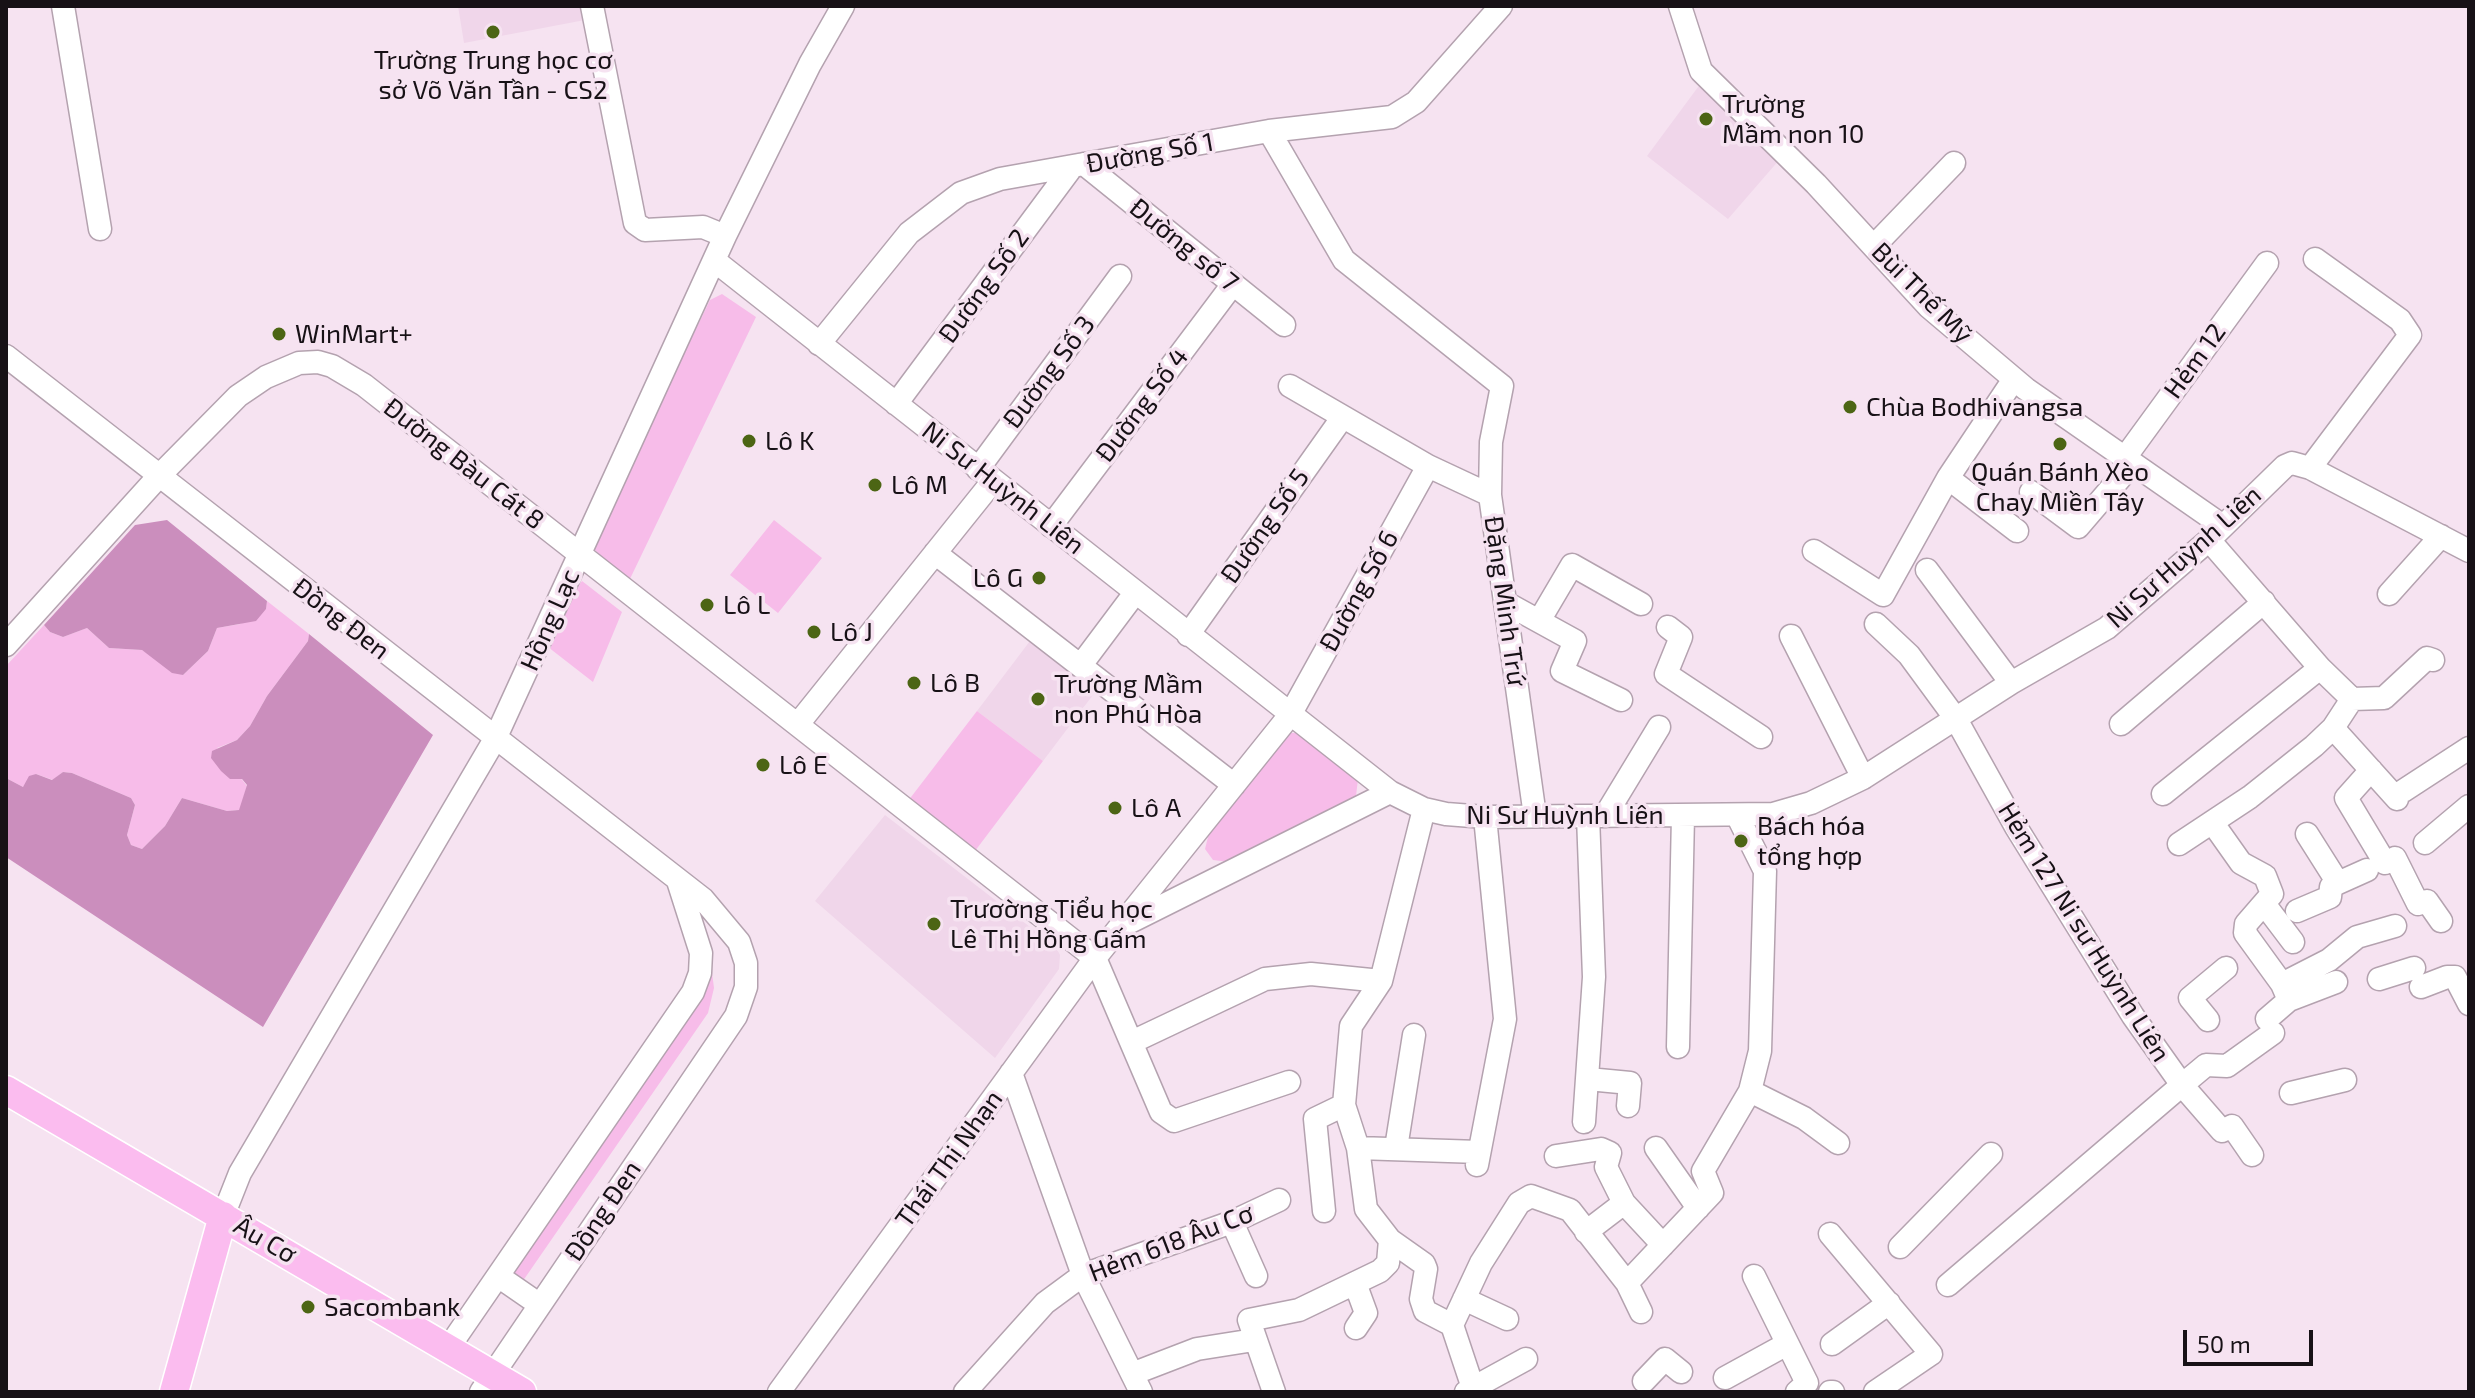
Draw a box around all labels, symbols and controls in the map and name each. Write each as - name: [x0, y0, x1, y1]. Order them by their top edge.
- marker: Trường Trung học cơ sở Võ Văn Tần - CS2: [484, 23, 502, 41]
- place label: Trường Trung học cơ sở Võ Văn Tần - CS2: [374, 44, 612, 106]
- place label: Trường Mầm non 10: [1722, 88, 1864, 150]
- marker: Trường Mầm non 10: [1697, 110, 1715, 128]
- street label: Đường Số 1: [1084, 126, 1216, 180]
- street label: Đường số 7: [1123, 192, 1245, 298]
- street label: Đường Số 2: [932, 223, 1036, 349]
- street label: Bùi Thế Mỹ: [1865, 236, 1979, 350]
- street label: Đường Số 3: [997, 310, 1101, 434]
- place label: WinMart+: [295, 318, 413, 350]
- street label: Hẻm 12: [2157, 318, 2233, 404]
- marker: WinMart+: [270, 325, 288, 343]
- street label: Đường Số 4: [1089, 342, 1195, 468]
- place label: Chùa Bodhivangsa: [1866, 391, 2083, 423]
- street label: Đường Bàu Cát 8: [378, 392, 550, 536]
- marker: Chùa Bodhivangsa: [1841, 398, 1859, 416]
- street label: Ni Sư Huỳnh Liên: [916, 415, 1090, 561]
- place label: Lô K: [765, 425, 814, 457]
- marker: Lô K: [740, 432, 758, 450]
- marker: Quán Bánh Xèo Chay Miền Tây: [2051, 435, 2069, 453]
- place label: Quán Bánh Xèo Chay Miền Tây: [1971, 456, 2149, 518]
- street label: Đường Số 5: [1214, 463, 1316, 589]
- place label: Lô M: [891, 469, 948, 501]
- marker: Lô M: [866, 476, 884, 494]
- street label: Ni Sư Huỳnh Liên: [2100, 479, 2268, 635]
- street label: Đặng Minh Trứ: [1478, 514, 1532, 688]
- street label: Đường Số 6: [1313, 525, 1405, 657]
- place label: Lô G: [973, 562, 1023, 594]
- street label: Hồng Lạc: [514, 564, 586, 676]
- marker: Lô G: [1030, 569, 1048, 587]
- street label: Đồng Đen: [286, 572, 396, 666]
- place label: Lô L: [723, 589, 770, 621]
- marker: Lô L: [698, 596, 716, 614]
- place label: Lô J: [830, 616, 873, 648]
- marker: Lô J: [805, 623, 823, 641]
- place label: Lô B: [930, 667, 980, 699]
- place label: Trường Mầm non Phú Hòa: [1054, 668, 1203, 730]
- marker: Lô B: [905, 674, 923, 692]
- marker: Trường Mầm non Phú Hòa: [1029, 690, 1047, 708]
- place label: Lô E: [779, 749, 827, 781]
- marker: Lô E: [754, 756, 772, 774]
- place label: Lô A: [1131, 792, 1181, 824]
- street label: Hẻm 127 Ni sư Huỳnh Liên: [1991, 797, 2177, 1067]
- marker: Lô A: [1106, 799, 1124, 817]
- street label: Ni Sư Huỳnh Liên: [1466, 799, 1664, 831]
- place label: Bách hóa tổng hợp: [1757, 810, 1865, 872]
- marker: Bách hóa tổng hợp: [1732, 832, 1750, 850]
- place label: Trươờng Tiểu học Lê Thị Hồng Gấm: [950, 893, 1153, 954]
- marker: Trươờng Tiểu học Lê Thị Hồng Gấm: [925, 915, 943, 933]
- street label: Thái Thị Nhạn: [889, 1084, 1009, 1234]
- street label: Đồng Đen: [558, 1155, 648, 1267]
- street label: Hẻm 618 Âu Cơ: [1084, 1197, 1258, 1289]
- street label: Âu Cơ: [228, 1210, 302, 1270]
- place label: Sacombank: [324, 1291, 460, 1323]
- marker: Sacombank: [299, 1298, 317, 1316]
- scale bar: [2187, 1314, 2317, 1364]
- text: 50 m: [2197, 1329, 2251, 1358]

